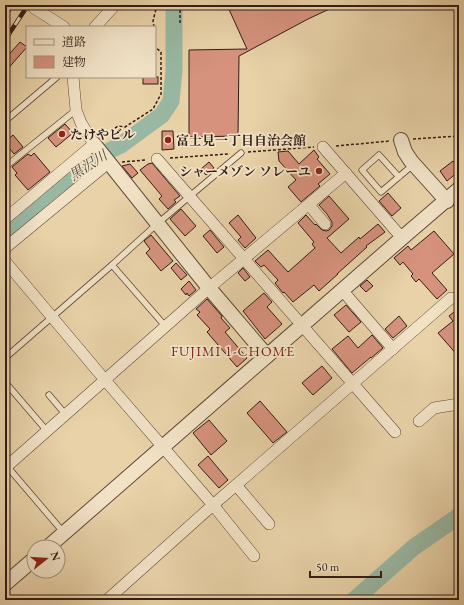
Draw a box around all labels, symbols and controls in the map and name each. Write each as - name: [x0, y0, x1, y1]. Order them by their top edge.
- legend: [26, 26, 156, 78]
- text: 道路: [62, 34, 86, 50]
- text: 建物: [62, 54, 86, 70]
- place label: たけやビル: [70, 126, 135, 143]
- marker: たけやビル: [57, 129, 67, 139]
- place label: 富士見一丁目自治会館: [176, 132, 306, 149]
- marker: 富士見一丁目自治会館: [163, 135, 173, 145]
- water label: 黒沢川: [65, 145, 112, 184]
- place label: シャーメゾン ソレーユ: [179, 163, 311, 180]
- marker: シャーメゾン ソレーユ: [314, 166, 324, 176]
- district label: FUJIMI 1-CHOME: [171, 342, 295, 360]
- north arrow: [26, 539, 66, 579]
- text: N: [48, 550, 64, 562]
- scale bar: [310, 553, 381, 579]
- text: 50 m: [316, 559, 340, 575]

